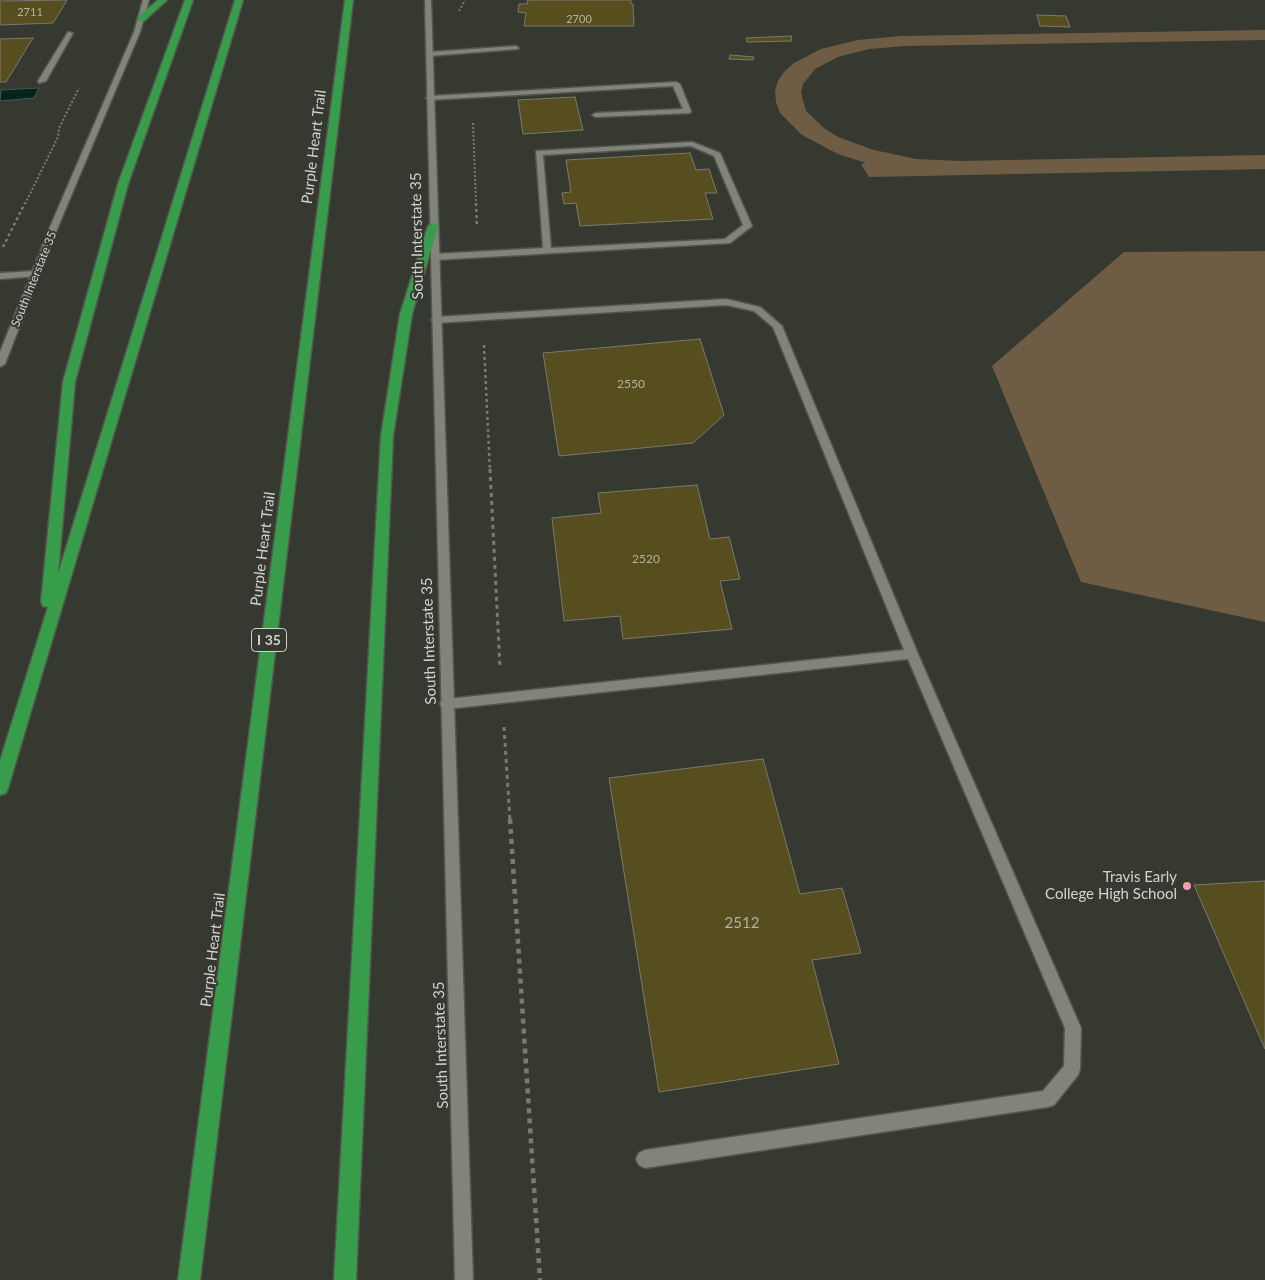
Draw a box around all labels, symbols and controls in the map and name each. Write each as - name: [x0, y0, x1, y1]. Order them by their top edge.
- house number: 2711: [17, 5, 43, 19]
- house number: 2700: [566, 12, 592, 26]
- street label: Purple Heart Trail: [298, 89, 330, 205]
- street label: South Interstate 35: [407, 172, 427, 300]
- street label: South Interstate 35: [8, 229, 60, 329]
- house number: 2550: [617, 377, 645, 391]
- street label: Purple Heart Trail: [247, 491, 279, 607]
- house number: 2520: [632, 552, 660, 566]
- street label: South Interstate 35: [418, 577, 440, 705]
- road number: I 35: [252, 628, 286, 652]
- place label: Travis Early College High School: [1045, 868, 1177, 903]
- marker: Travis Early College High School: [1181, 880, 1193, 892]
- street label: Purple Heart Trail: [197, 892, 229, 1008]
- house number: 2512: [725, 914, 759, 932]
- street label: South Interstate 35: [430, 981, 452, 1109]

